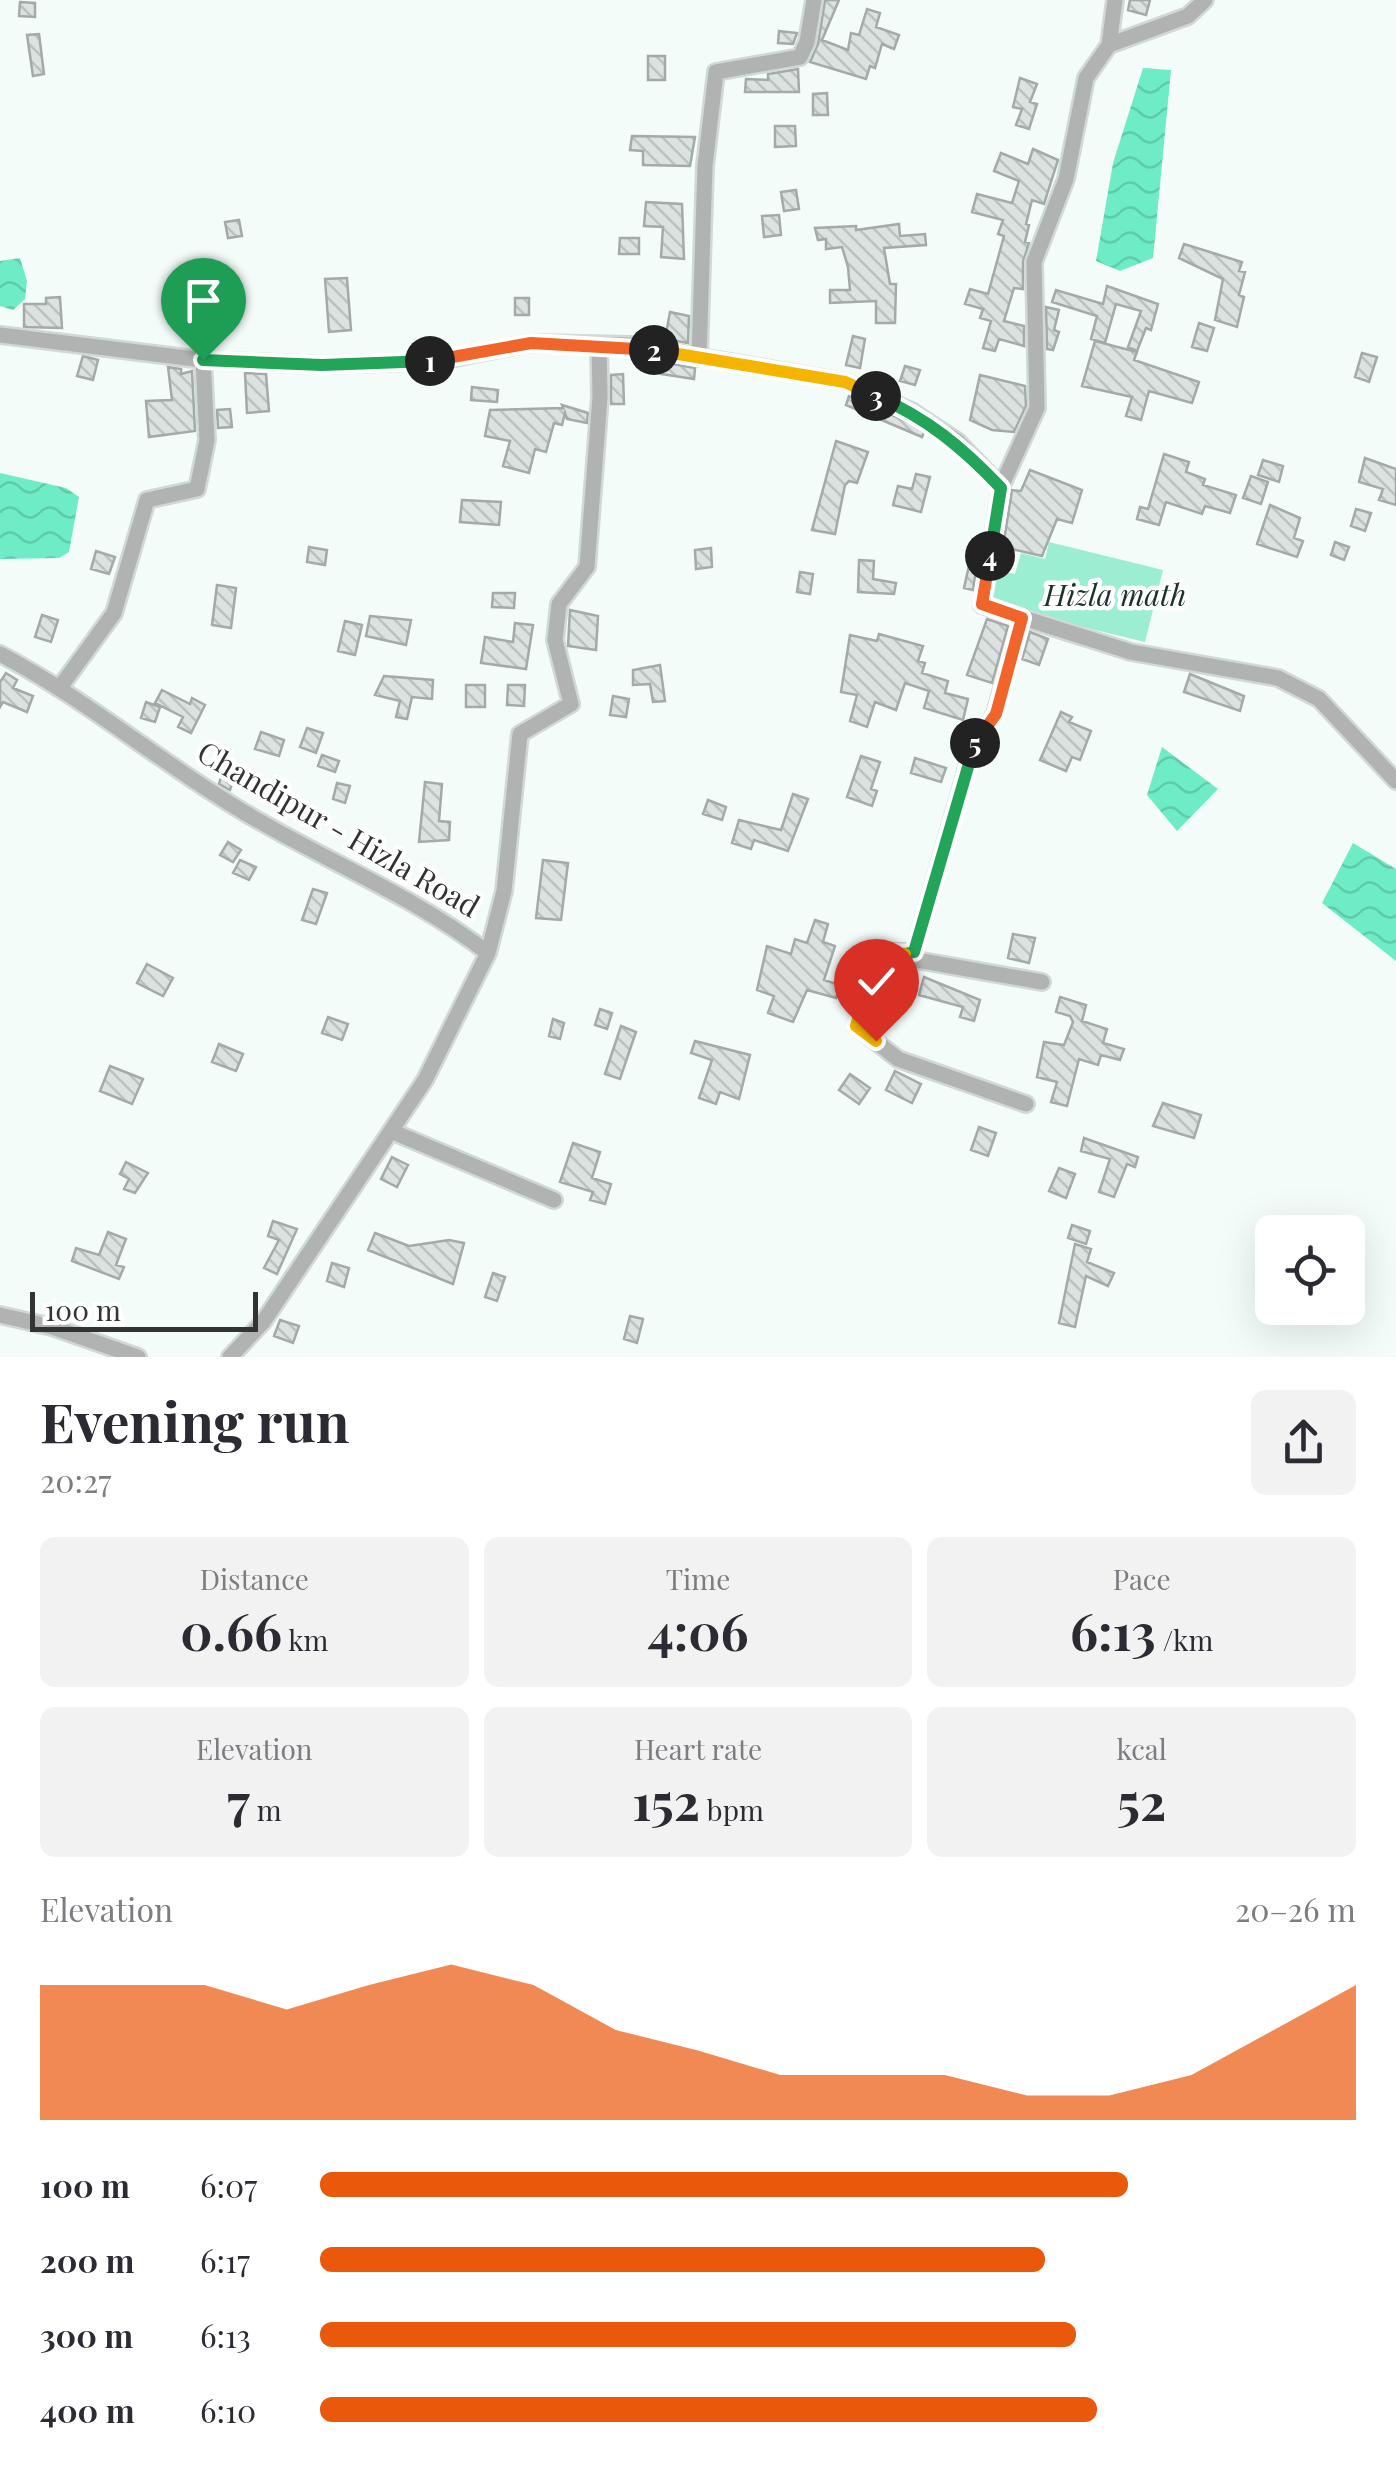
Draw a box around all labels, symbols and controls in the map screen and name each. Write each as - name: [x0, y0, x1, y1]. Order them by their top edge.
- pin: [161, 258, 246, 361]
- icon: arrive: [176, 273, 231, 328]
- pin: 2: [629, 325, 679, 375]
- text: 2: [647, 331, 661, 368]
- pin: 1: [405, 336, 455, 386]
- text: 1: [425, 342, 435, 379]
- pin: 3: [851, 371, 901, 421]
- text: 3: [869, 377, 883, 414]
- pin: 4: [965, 531, 1015, 581]
- text: 4: [983, 537, 997, 574]
- park label: Hizla math: [1043, 574, 1186, 614]
- pin: 5: [950, 718, 1000, 768]
- text: 5: [969, 724, 981, 761]
- street label: Chandipur - Hizla Road: [191, 731, 487, 925]
- pin: [834, 939, 919, 1042]
- icon: check: [849, 954, 904, 1009]
- map controls: [1255, 1215, 1365, 1325]
- button: locate: [1255, 1215, 1365, 1325]
- scale bar: [30, 1287, 258, 1332]
- text: 100 m: [45, 1291, 121, 1328]
- text: Evening run: [40, 1383, 350, 1457]
- button: share: [1251, 1390, 1356, 1495]
- text: 20:27: [40, 1458, 111, 1501]
- text: Distance: [200, 1560, 309, 1597]
- text: Time: [666, 1560, 730, 1597]
- text: Pace: [1113, 1560, 1171, 1597]
- text: 0.66: [180, 1597, 282, 1664]
- text: 4:06: [647, 1597, 749, 1664]
- text: 6:13: [1070, 1597, 1156, 1664]
- text: km: [282, 1621, 328, 1658]
- text: /km: [1156, 1621, 1213, 1658]
- text: Elevation: [196, 1730, 313, 1767]
- text: Heart rate: [634, 1730, 762, 1767]
- text: kcal: [1117, 1730, 1167, 1767]
- text: 7: [227, 1767, 250, 1834]
- text: 152: [632, 1767, 700, 1834]
- text: 52: [1117, 1767, 1166, 1834]
- text: m: [250, 1791, 282, 1828]
- text: bpm: [700, 1791, 764, 1828]
- text: Elevation: [40, 1887, 173, 1930]
- text: 20–26 m: [1235, 1887, 1356, 1930]
- text: 100 m: [40, 2163, 130, 2206]
- text: 6:07: [200, 2163, 257, 2206]
- text: 200 m: [40, 2238, 134, 2281]
- text: 6:17: [200, 2238, 250, 2281]
- text: 300 m: [40, 2313, 133, 2356]
- text: 6:13: [200, 2313, 251, 2356]
- text: 400 m: [40, 2388, 135, 2431]
- text: 6:10: [200, 2388, 256, 2431]

